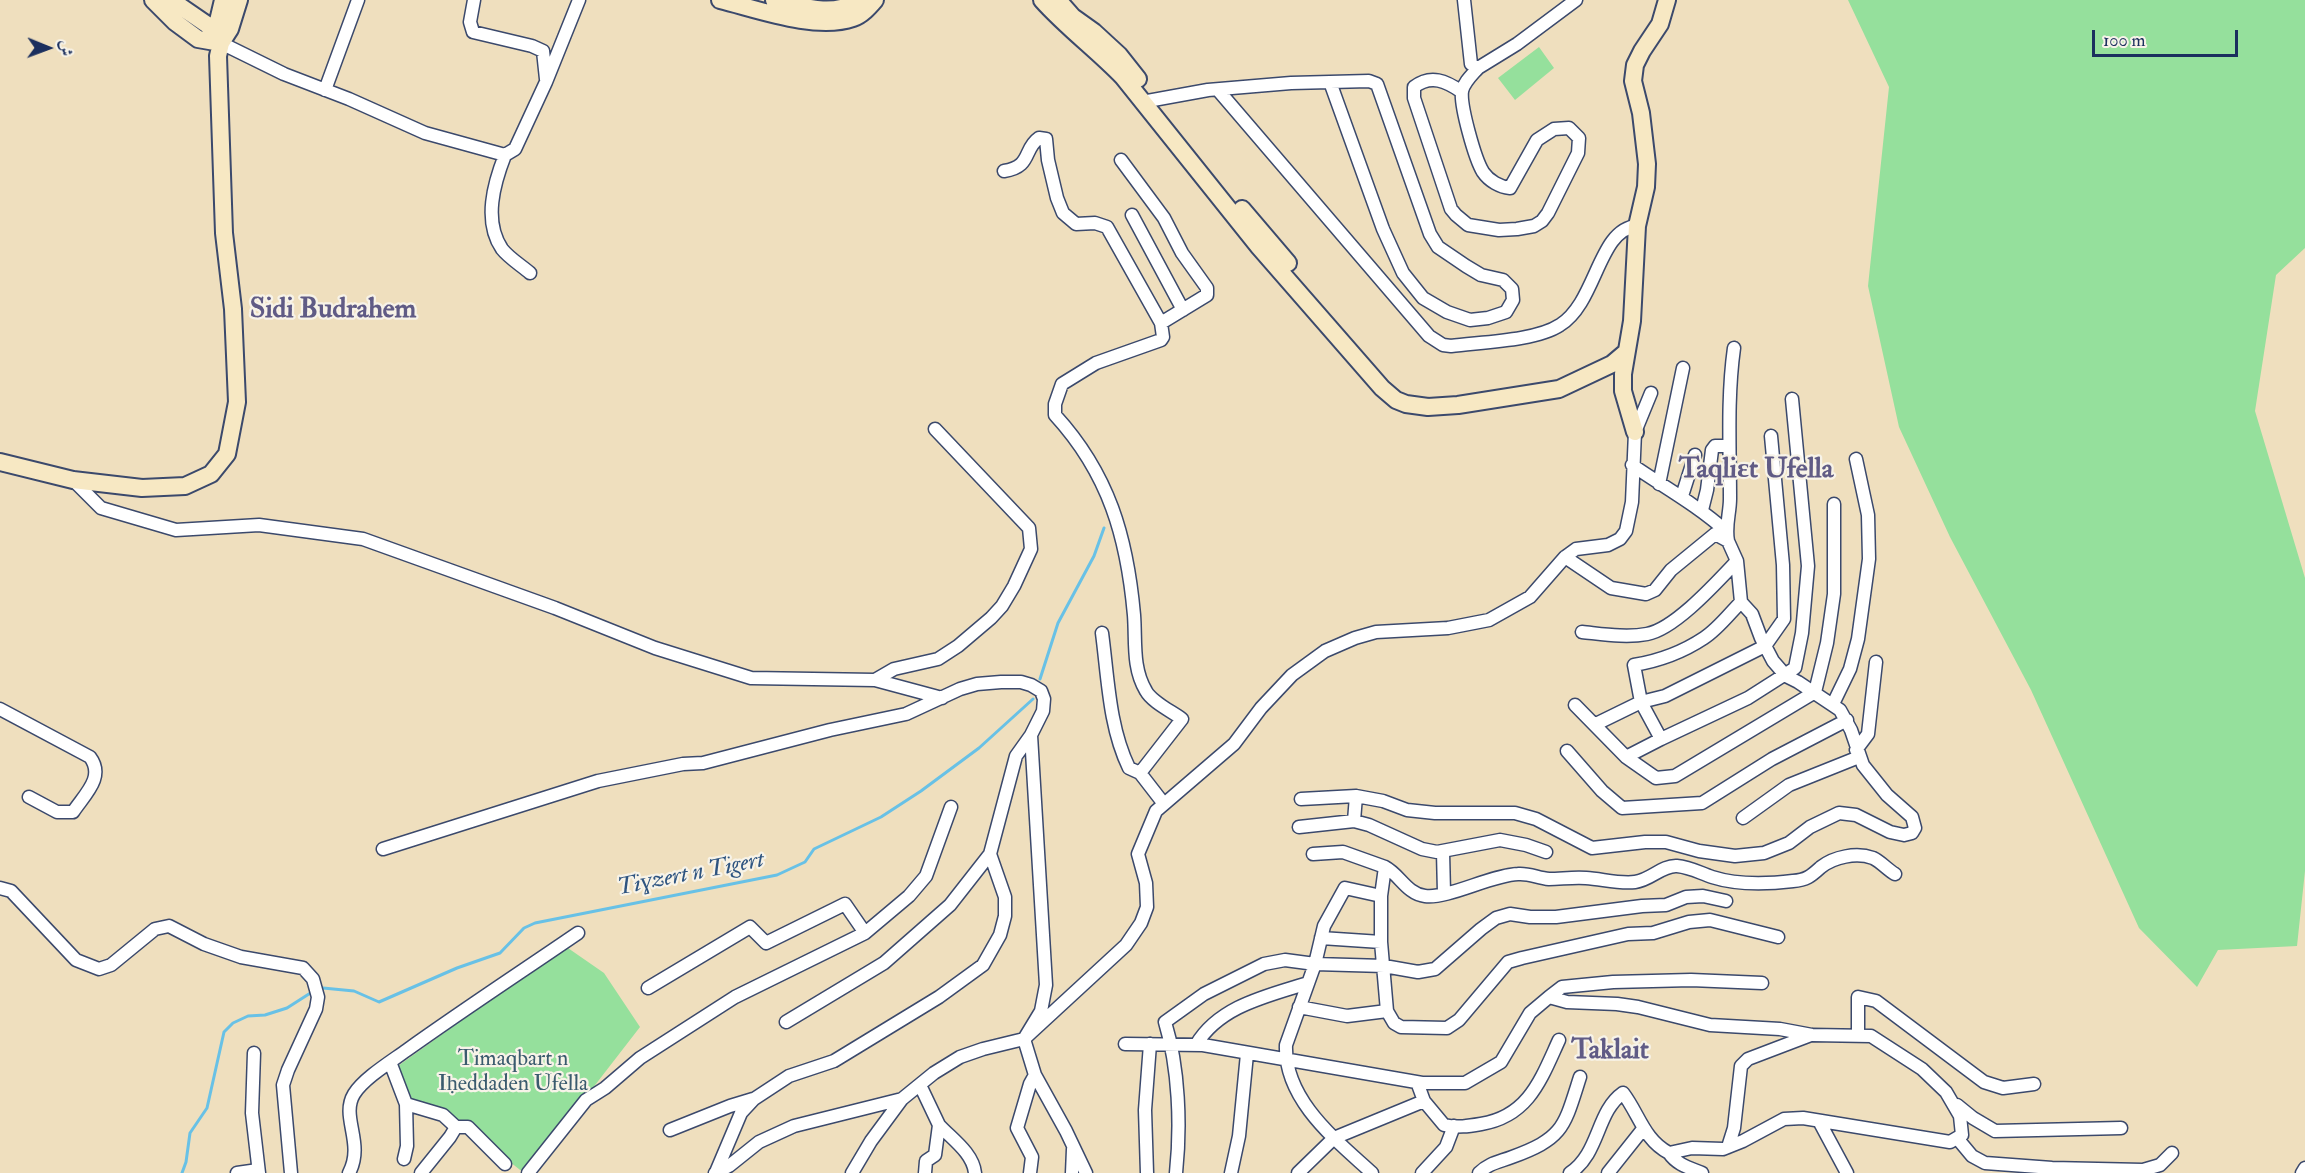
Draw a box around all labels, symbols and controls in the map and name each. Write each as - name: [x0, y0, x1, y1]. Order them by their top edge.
- north arrow: [18, 18, 78, 78]
- scale bar: [2095, 18, 2240, 56]
- text: 100 m: [2103, 29, 2146, 52]
- text: ش: [56, 40, 76, 56]
- district label: Sidi Budrahem: [250, 294, 416, 328]
- district label: Taqliɛt Ufella: [1679, 454, 1833, 488]
- water label: Tiɣzert n Tigert: [615, 847, 767, 903]
- district label: Taklait: [1571, 1035, 1649, 1069]
- park label: Timaqbart n Iḥeddaden Ufella: [438, 1047, 588, 1098]

